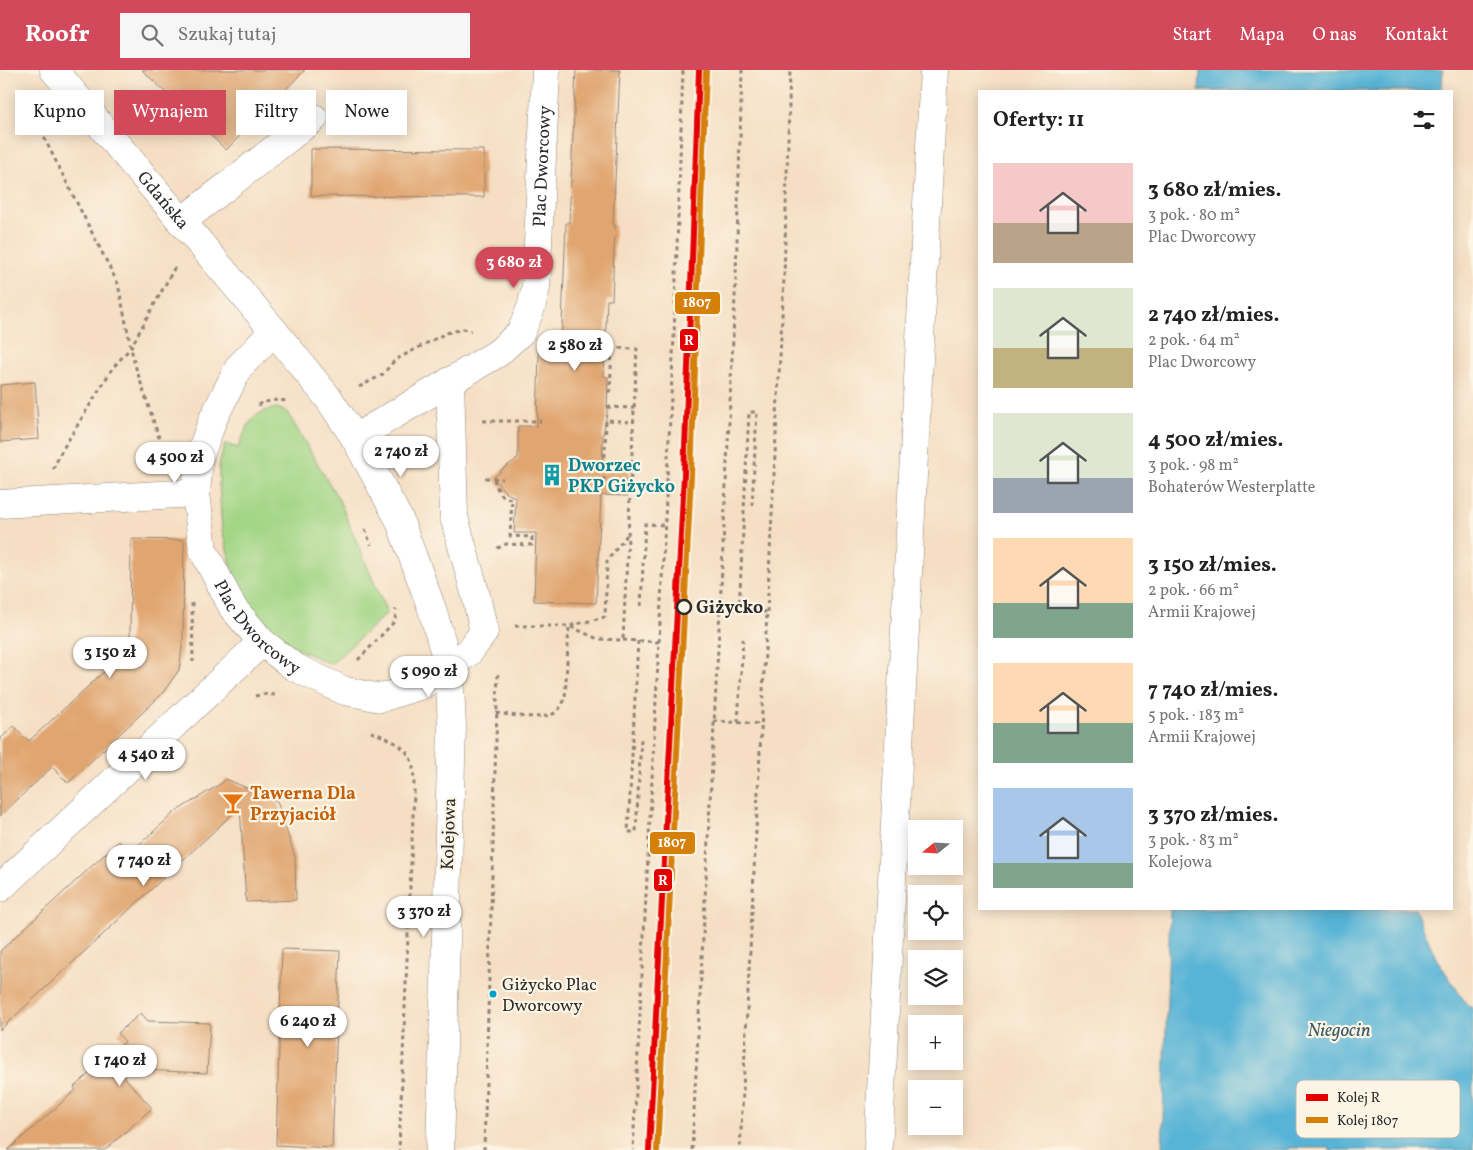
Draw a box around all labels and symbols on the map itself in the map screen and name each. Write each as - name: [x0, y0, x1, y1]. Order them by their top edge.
- street label: Plac Dworcowy: [528, 105, 558, 228]
- street label: Gdańska: [130, 166, 194, 236]
- pin: 3 680 zł: [462, 246, 566, 289]
- line badge: 1807: [674, 291, 721, 315]
- text: 1807: [683, 294, 712, 313]
- line badge: R: [679, 328, 699, 352]
- pin: 2 580 zł: [523, 330, 627, 372]
- text: R: [684, 332, 694, 351]
- pin: 2 740 zł: [349, 436, 453, 478]
- pin: 4 500 zł: [123, 442, 227, 484]
- place label: Dworzec PKP Giżycko: [568, 454, 675, 500]
- building icon: Dworzec PKP Giżycko: [539, 462, 565, 488]
- street label: Plac Dworcowy: [207, 576, 304, 682]
- place label: Giżycko: [696, 596, 763, 621]
- marker: Giżycko: [676, 599, 692, 615]
- pin: 3 150 zł: [58, 636, 162, 679]
- pin: 5 090 zł: [377, 656, 481, 698]
- pin: 4 540 zł: [94, 738, 198, 781]
- place label: Tawerna Dla Przyjaciół: [250, 782, 356, 828]
- bar icon: Tawerna Dla Przyjaciół: [220, 790, 246, 816]
- street label: Kolejowa: [436, 798, 463, 871]
- north arrow: [908, 820, 962, 875]
- line badge: 1807: [649, 831, 696, 855]
- text: 1807: [658, 834, 687, 853]
- pin: 7 740 zł: [92, 844, 196, 887]
- line badge: R: [653, 868, 673, 892]
- text: R: [658, 872, 668, 891]
- pin: 3 370 zł: [372, 896, 476, 938]
- place label: Giżycko Plac Dworcowy: [502, 974, 597, 1018]
- marker: Giżycko Plac Dworcowy: [488, 989, 498, 999]
- pin: 6 240 zł: [256, 1006, 360, 1048]
- water label: Niegocin: [1308, 1018, 1371, 1044]
- pin: 1 740 zł: [68, 1044, 172, 1087]
- legend: [1296, 1080, 1460, 1138]
- text: Kolej R: [1337, 1089, 1381, 1108]
- text: Kolej 1807: [1337, 1112, 1399, 1131]

